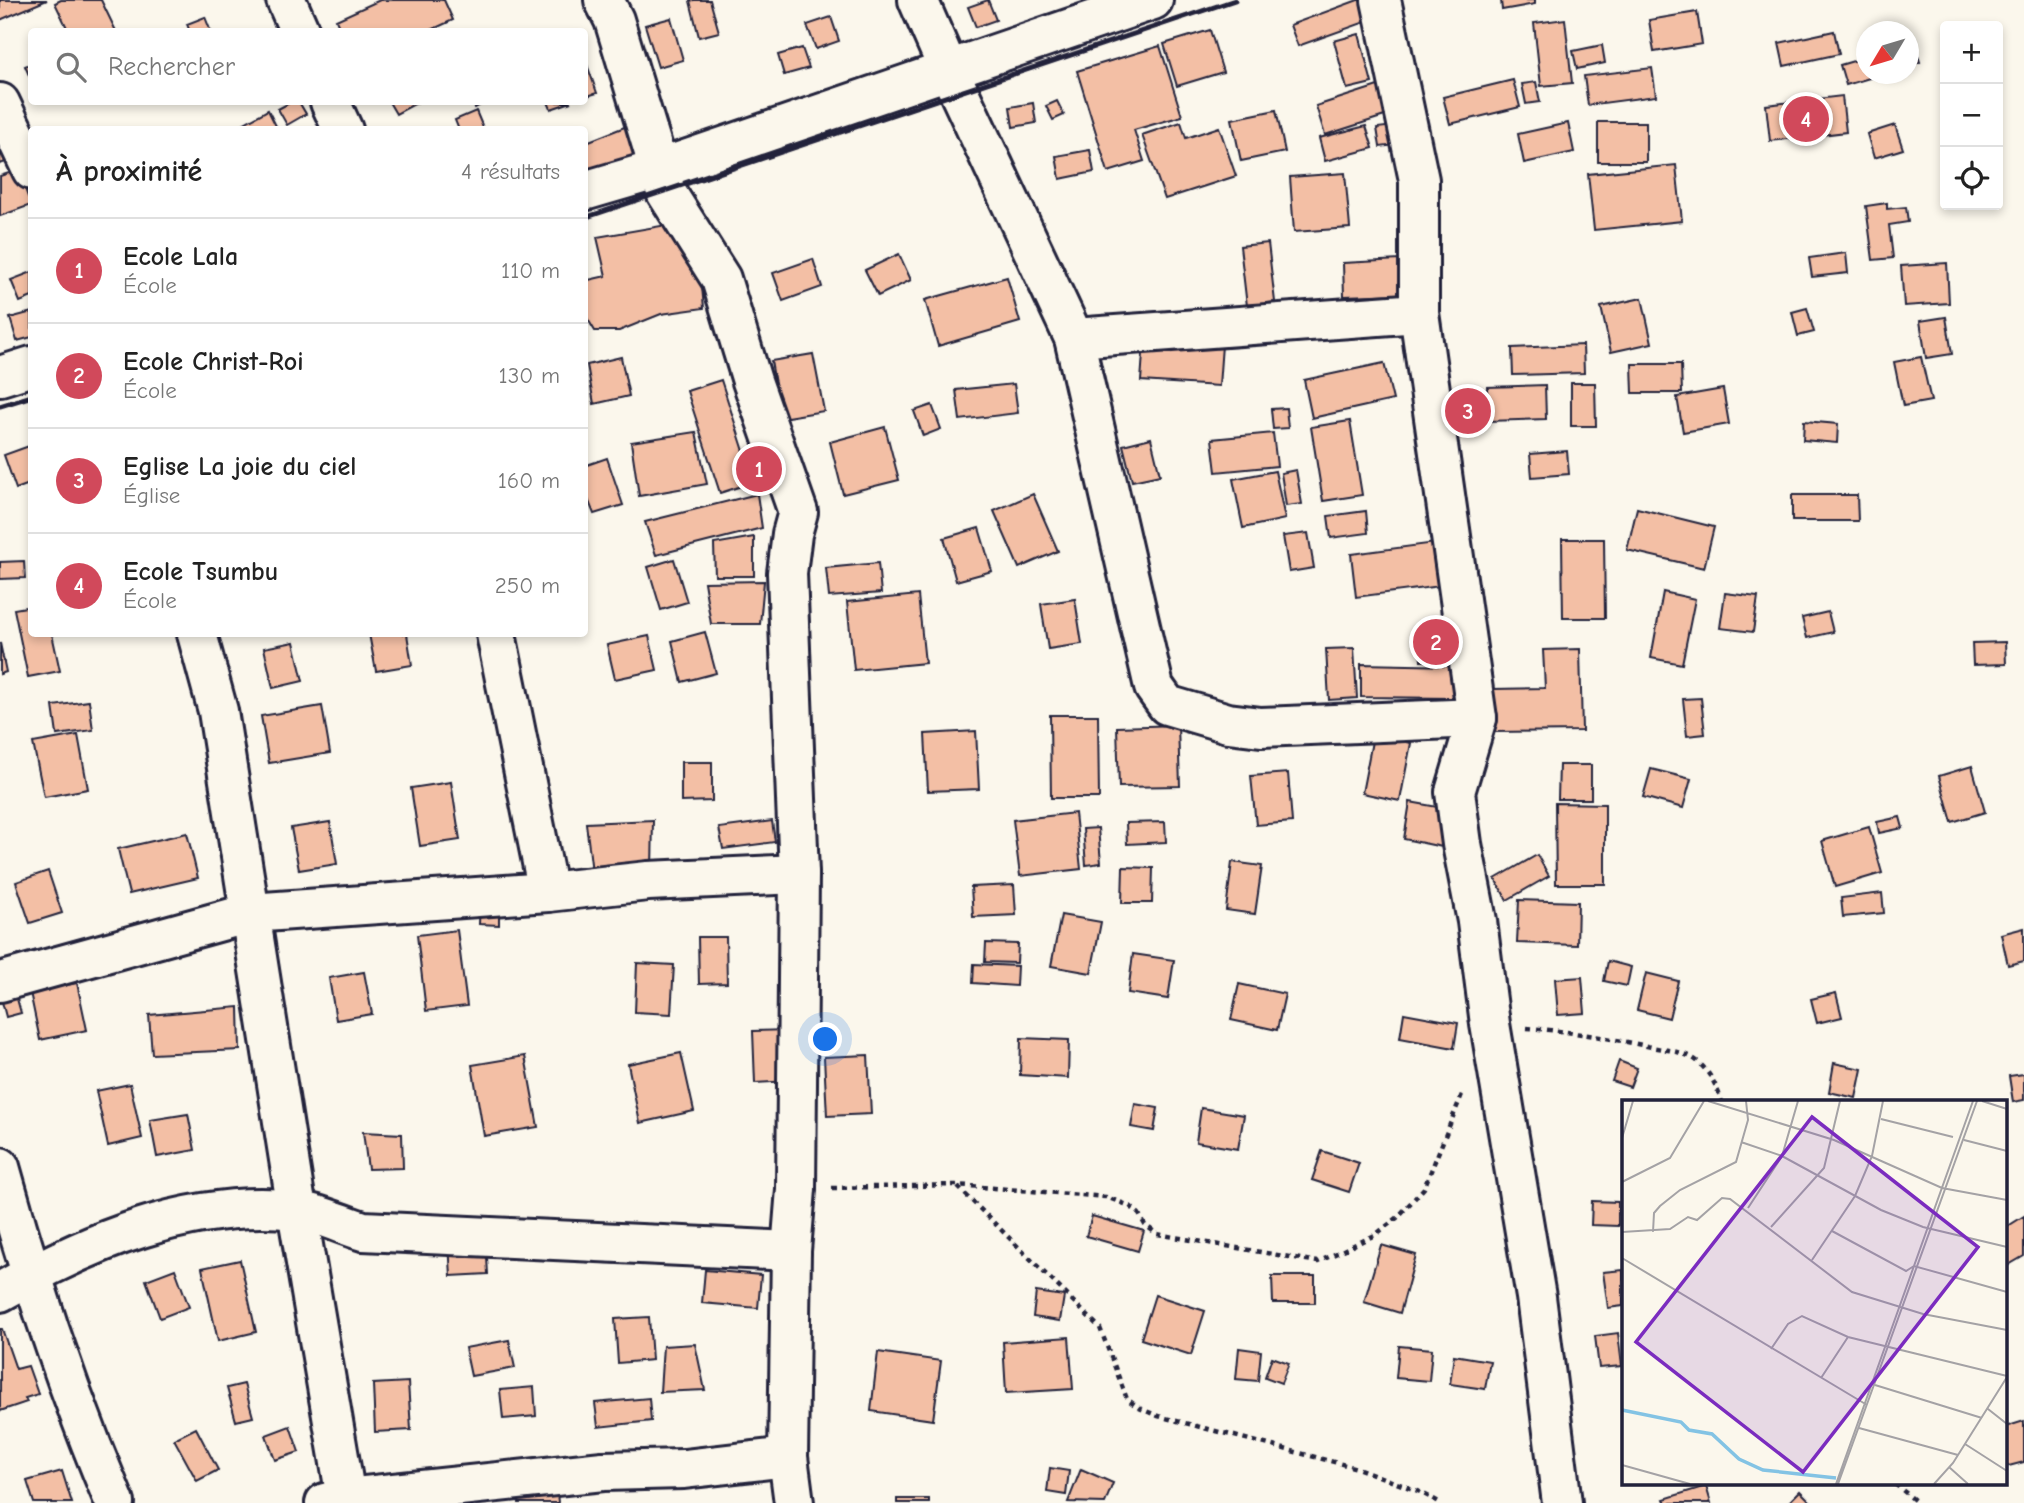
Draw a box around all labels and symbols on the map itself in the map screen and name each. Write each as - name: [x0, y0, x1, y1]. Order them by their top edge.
- north arrow: [1856, 21, 1919, 84]
- pin: 4: [1783, 93, 1829, 145]
- pin: 3: [1445, 385, 1491, 437]
- pin: 1: [736, 443, 782, 495]
- pin: 2: [1413, 616, 1459, 668]
- your location: [808, 1022, 842, 1056]
- inset map: [1622, 1100, 2007, 1486]

